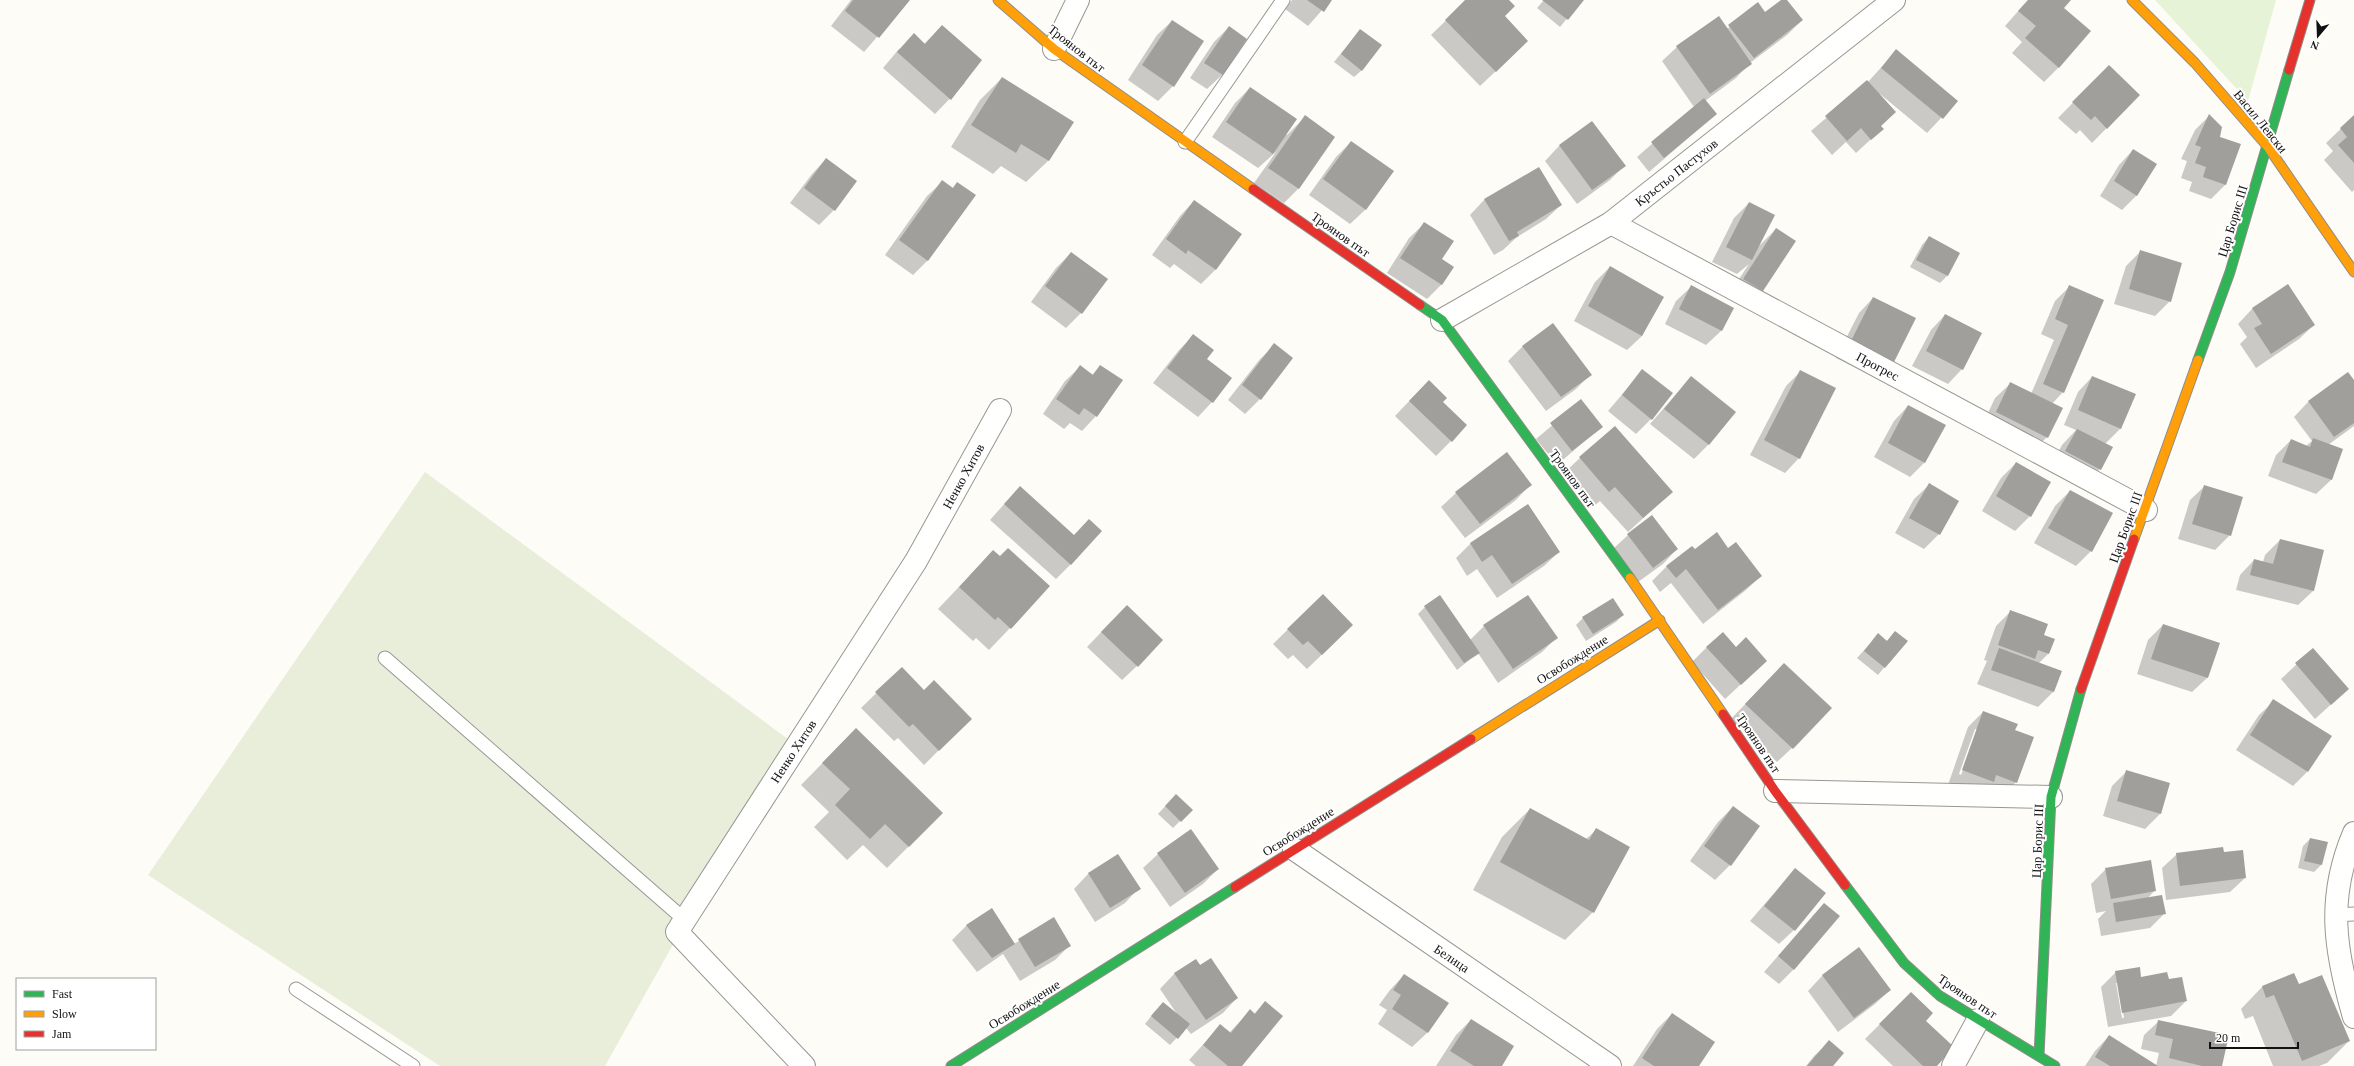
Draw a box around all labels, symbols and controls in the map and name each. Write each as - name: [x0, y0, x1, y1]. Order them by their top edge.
- north arrow: [2298, 16, 2338, 56]
- street label: Троянов път: [1045, 21, 1109, 76]
- text: N: [2309, 38, 2320, 52]
- street label: Васил Левски: [2231, 87, 2291, 156]
- street label: Кръстьо Пастухов: [1632, 136, 1721, 209]
- street label: Цар Борис III: [2214, 183, 2251, 259]
- street label: Троянов път: [1308, 209, 1373, 260]
- street label: Прогрес: [1854, 349, 1902, 384]
- street label: Ненко Хитов: [939, 441, 987, 511]
- street label: Троянов път: [1546, 446, 1599, 511]
- street label: Цар Борис III: [2106, 490, 2145, 565]
- street label: Освобождение: [1534, 631, 1611, 687]
- street label: Троянов път: [1733, 711, 1784, 776]
- street label: Ненко Хитов: [768, 717, 819, 786]
- street label: Освобождение: [1260, 803, 1337, 859]
- street label: Цар Борис III: [2029, 804, 2046, 878]
- street label: Белица: [1431, 941, 1472, 976]
- street label: Троянов път: [1935, 971, 2001, 1022]
- street label: Освобождение: [986, 976, 1063, 1032]
- legend: [16, 978, 156, 1050]
- text: Fast: [52, 987, 73, 1001]
- text: Slow: [52, 1007, 77, 1021]
- scale bar: [2210, 1024, 2298, 1050]
- text: Jam: [52, 1027, 72, 1041]
- text: 20 m: [2216, 1031, 2241, 1045]

